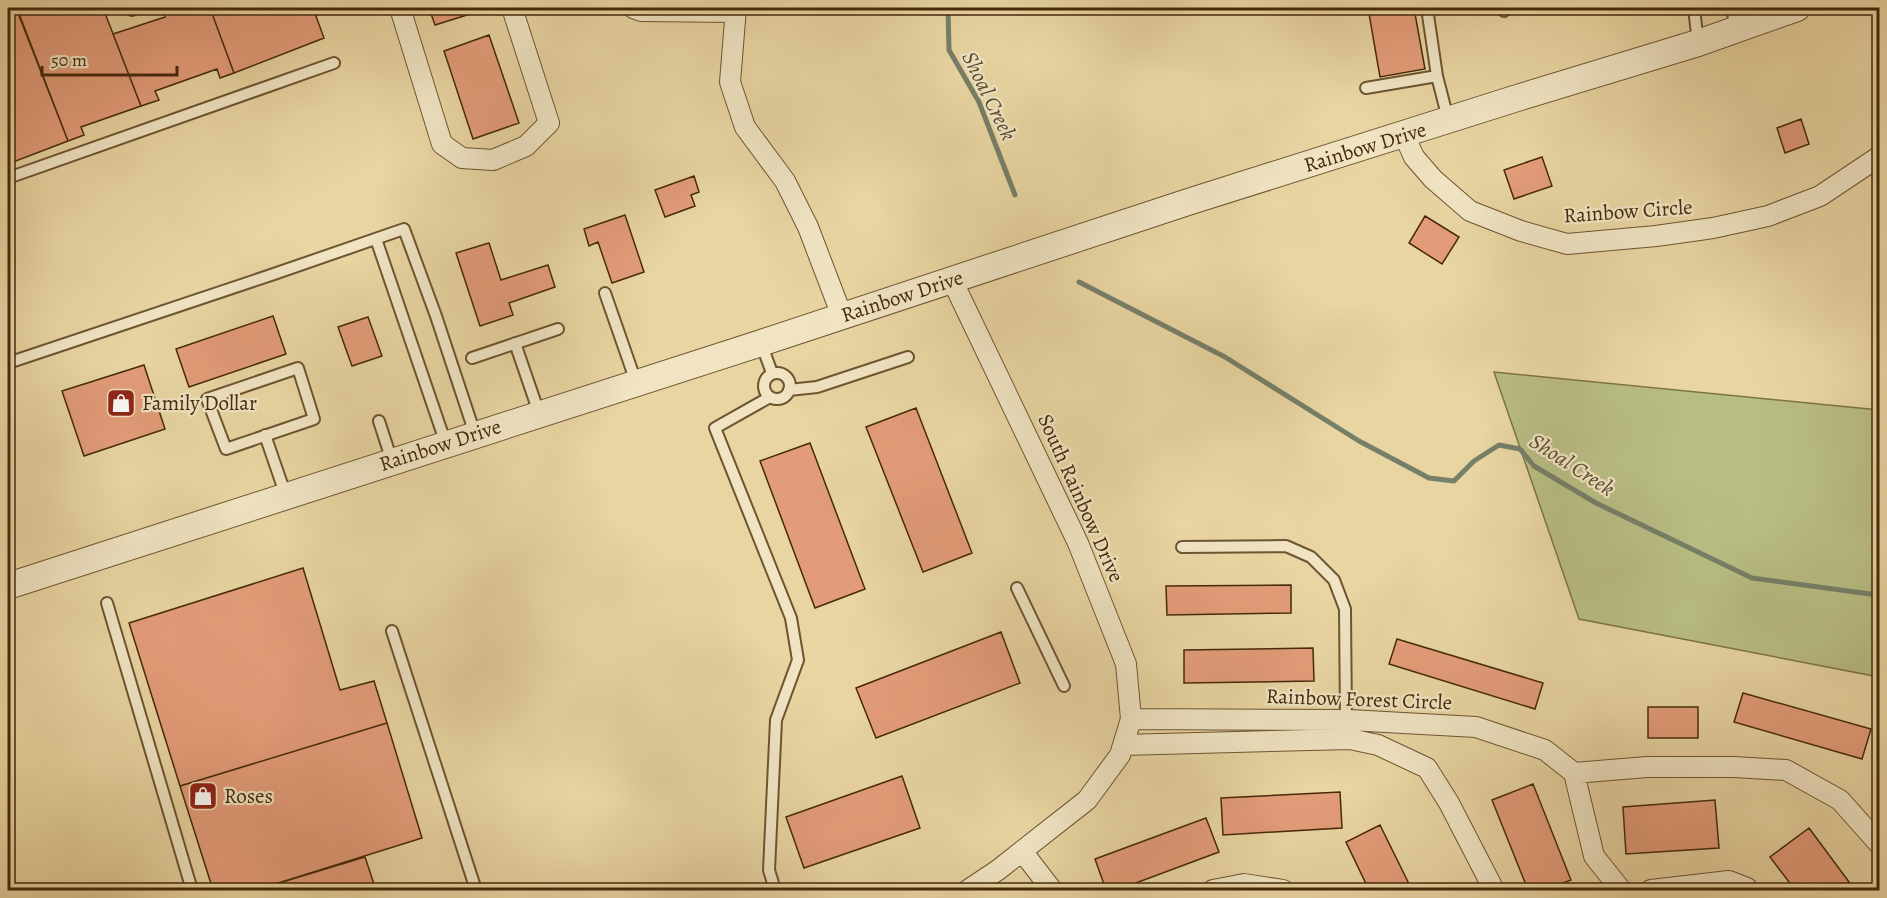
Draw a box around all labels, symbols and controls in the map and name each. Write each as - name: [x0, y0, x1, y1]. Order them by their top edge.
- scale bar: [42, 39, 177, 77]
- water label: Shoal Creek: [955, 46, 1024, 146]
- text: 50 m: [51, 48, 87, 72]
- street label: Rainbow Drive: [1300, 115, 1430, 179]
- street label: Rainbow Circle: [1563, 193, 1693, 229]
- street label: Rainbow Drive: [838, 263, 966, 329]
- shop icon: Family Dollar: [105, 387, 137, 419]
- place label: Family Dollar: [142, 389, 257, 417]
- street label: South Rainbow Drive: [1031, 409, 1131, 587]
- street label: Rainbow Drive: [376, 412, 504, 478]
- water label: Shoal Creek: [1524, 426, 1620, 504]
- street label: Rainbow Forest Circle: [1265, 682, 1453, 716]
- shop icon: Roses: [187, 780, 219, 812]
- place label: Roses: [224, 782, 273, 810]

